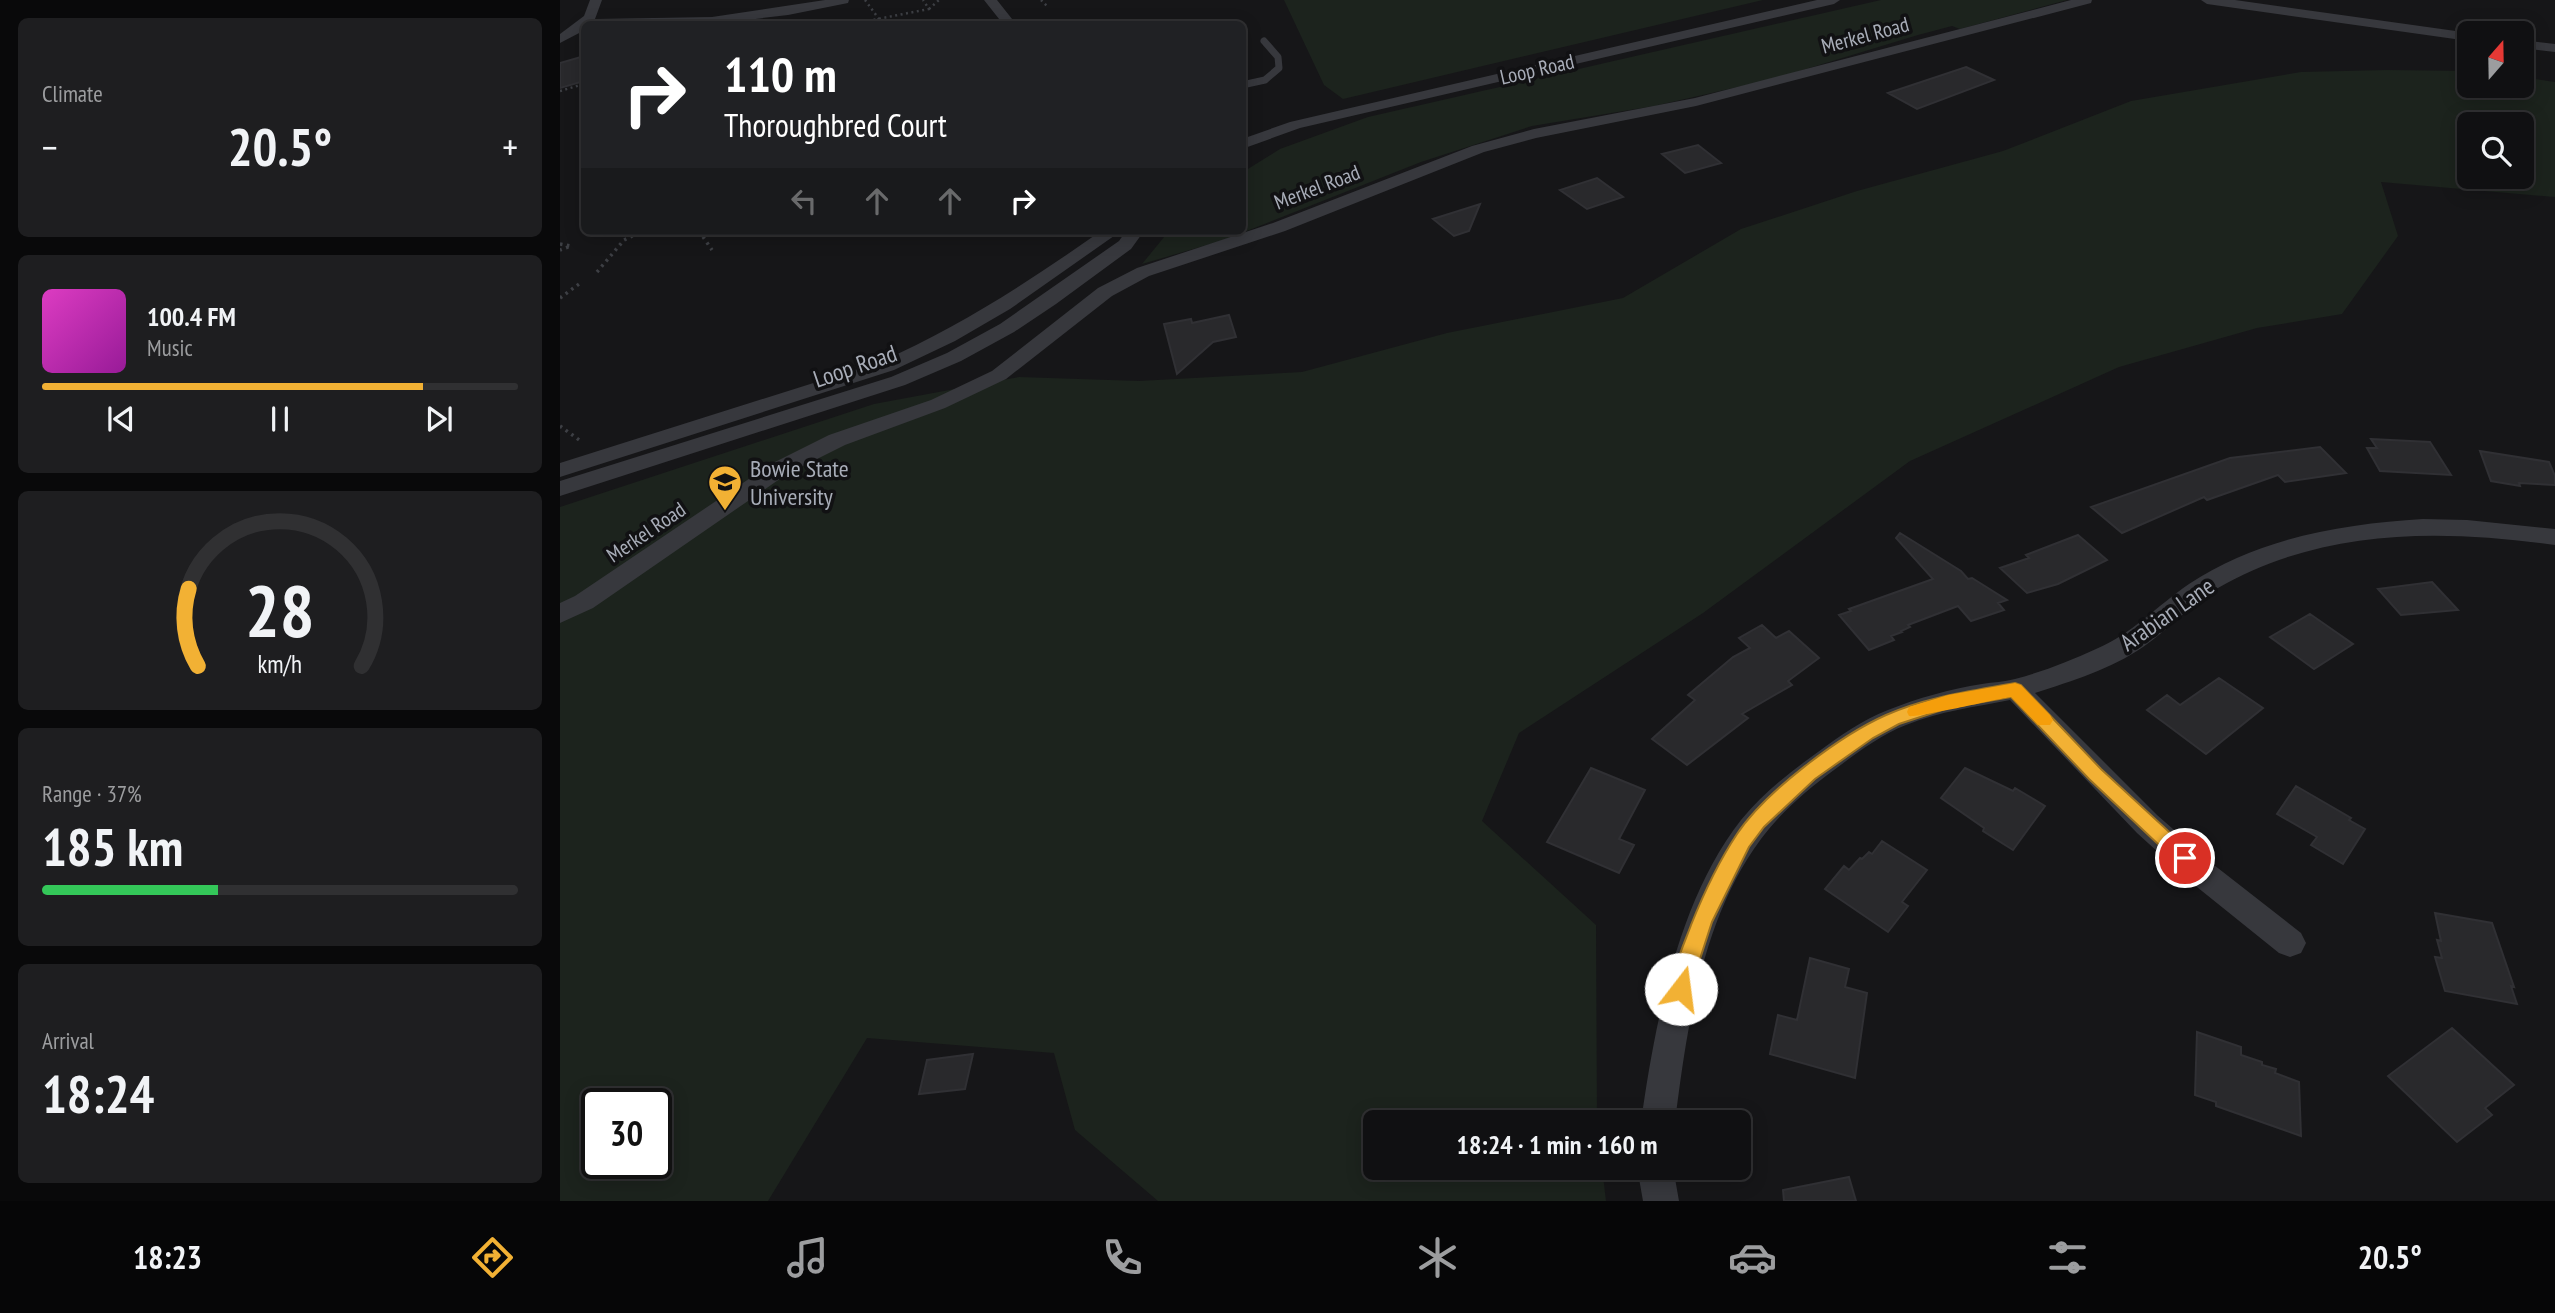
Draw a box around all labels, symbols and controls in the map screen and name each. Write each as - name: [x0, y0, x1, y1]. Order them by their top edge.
- street label: Merkel Road: [1818, 10, 1912, 60]
- north arrow: [2457, 21, 2534, 98]
- map controls: [2457, 21, 2534, 189]
- text: 110 m: [724, 42, 837, 106]
- street label: Loop Road: [1497, 47, 1577, 91]
- icon: right: [609, 49, 700, 140]
- text: Climate: [42, 79, 103, 108]
- text: Thoroughbred Court: [724, 104, 947, 146]
- button: search: [2457, 112, 2534, 189]
- text: 20.5°: [228, 113, 332, 180]
- text: −: [42, 122, 58, 171]
- text: +: [502, 122, 518, 171]
- street label: Merkel Road: [1270, 158, 1364, 216]
- icon: left: [785, 182, 823, 220]
- icon: ahead: [858, 182, 896, 220]
- icon: ahead: [931, 182, 969, 220]
- icon: right: [1004, 182, 1042, 220]
- text: 100.4 FM: [147, 300, 236, 333]
- text: Music: [147, 333, 193, 362]
- street label: Loop Road: [809, 337, 901, 395]
- icon: previous: [102, 400, 140, 438]
- icon: pause: [261, 400, 299, 438]
- icon: next: [420, 400, 458, 438]
- place label: Bowie State University: [750, 453, 849, 512]
- school or university icon: Bowie State University: [706, 463, 744, 512]
- street label: Merkel Road: [601, 496, 691, 568]
- text: 28: [245, 563, 315, 657]
- street label: Arabian Lane: [2114, 570, 2220, 658]
- text: km/h: [258, 648, 302, 680]
- text: Range · 37%: [42, 779, 142, 808]
- text: 185 km: [42, 813, 183, 880]
- pin: [2155, 828, 2215, 888]
- icon: arrive: [2166, 839, 2204, 877]
- position arrow: [1644, 952, 1718, 1026]
- text: Arrival: [42, 1026, 94, 1055]
- text: 18:24: [42, 1060, 154, 1127]
- speed limit sign: 30: [581, 1088, 672, 1179]
- text: 18:24 · 1 min · 160 m: [1457, 1128, 1657, 1161]
- icon: directions: [468, 1233, 517, 1282]
- icon: music: [783, 1233, 832, 1282]
- icon: phone: [1098, 1233, 1147, 1282]
- icon: climate: [1413, 1233, 1462, 1282]
- icon: car: [1728, 1233, 1777, 1282]
- icon: filters: [2043, 1233, 2092, 1282]
- text: 18:23: [133, 1236, 202, 1278]
- text: 20.5°: [2358, 1236, 2422, 1278]

